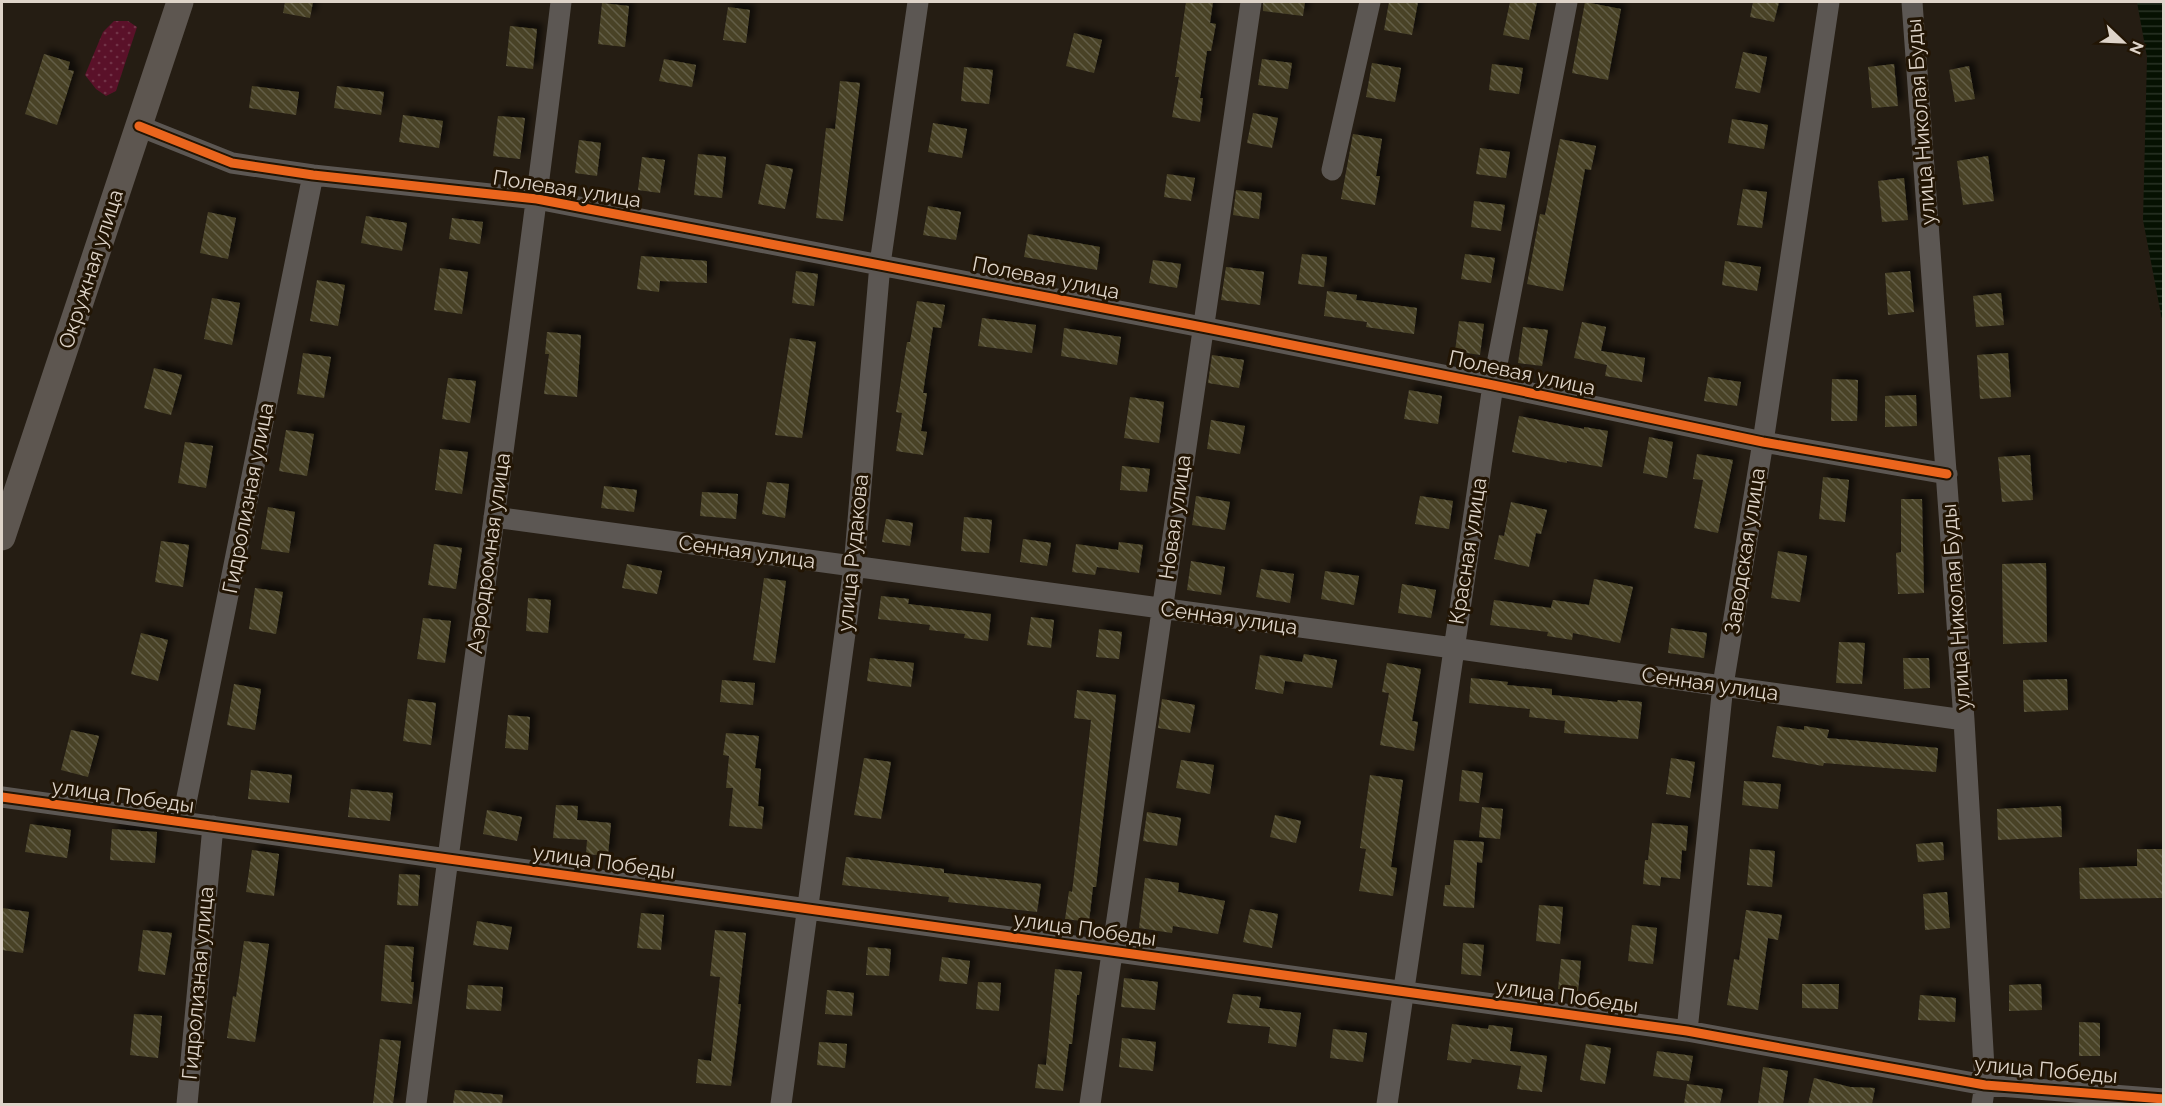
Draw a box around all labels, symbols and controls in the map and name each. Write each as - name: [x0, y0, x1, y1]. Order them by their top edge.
- north arrow: [2093, 12, 2153, 72]
- street label: улица Николая Буды: [1901, 18, 1940, 226]
- text: N: [2125, 38, 2147, 57]
- street label: Полевая улица: [491, 164, 643, 213]
- street label: Окружная улица: [53, 186, 128, 352]
- street label: Полевая улица: [970, 251, 1122, 304]
- street label: Полевая улица: [1446, 345, 1598, 400]
- street label: Гидролизная улица: [217, 400, 278, 595]
- street label: Аэродромная улица: [462, 451, 515, 655]
- street label: Новая улица: [1153, 453, 1196, 581]
- street label: Заводская улица: [1719, 466, 1770, 636]
- street label: улица Рудакова: [832, 473, 873, 633]
- street label: Красная улица: [1444, 476, 1491, 626]
- street label: улица Николая Буды: [1936, 503, 1975, 711]
- street label: Сенная улица: [677, 530, 817, 573]
- street label: Сенная улица: [1159, 596, 1299, 639]
- street label: Сенная улица: [1640, 662, 1780, 705]
- street label: улица Победы: [50, 773, 196, 818]
- street label: улица Победы: [531, 839, 677, 884]
- street label: Гидролизная улица: [177, 885, 218, 1081]
- street label: улица Победы: [1012, 906, 1158, 951]
- street label: улица Победы: [1494, 973, 1640, 1018]
- street label: улица Победы: [1973, 1051, 2119, 1088]

